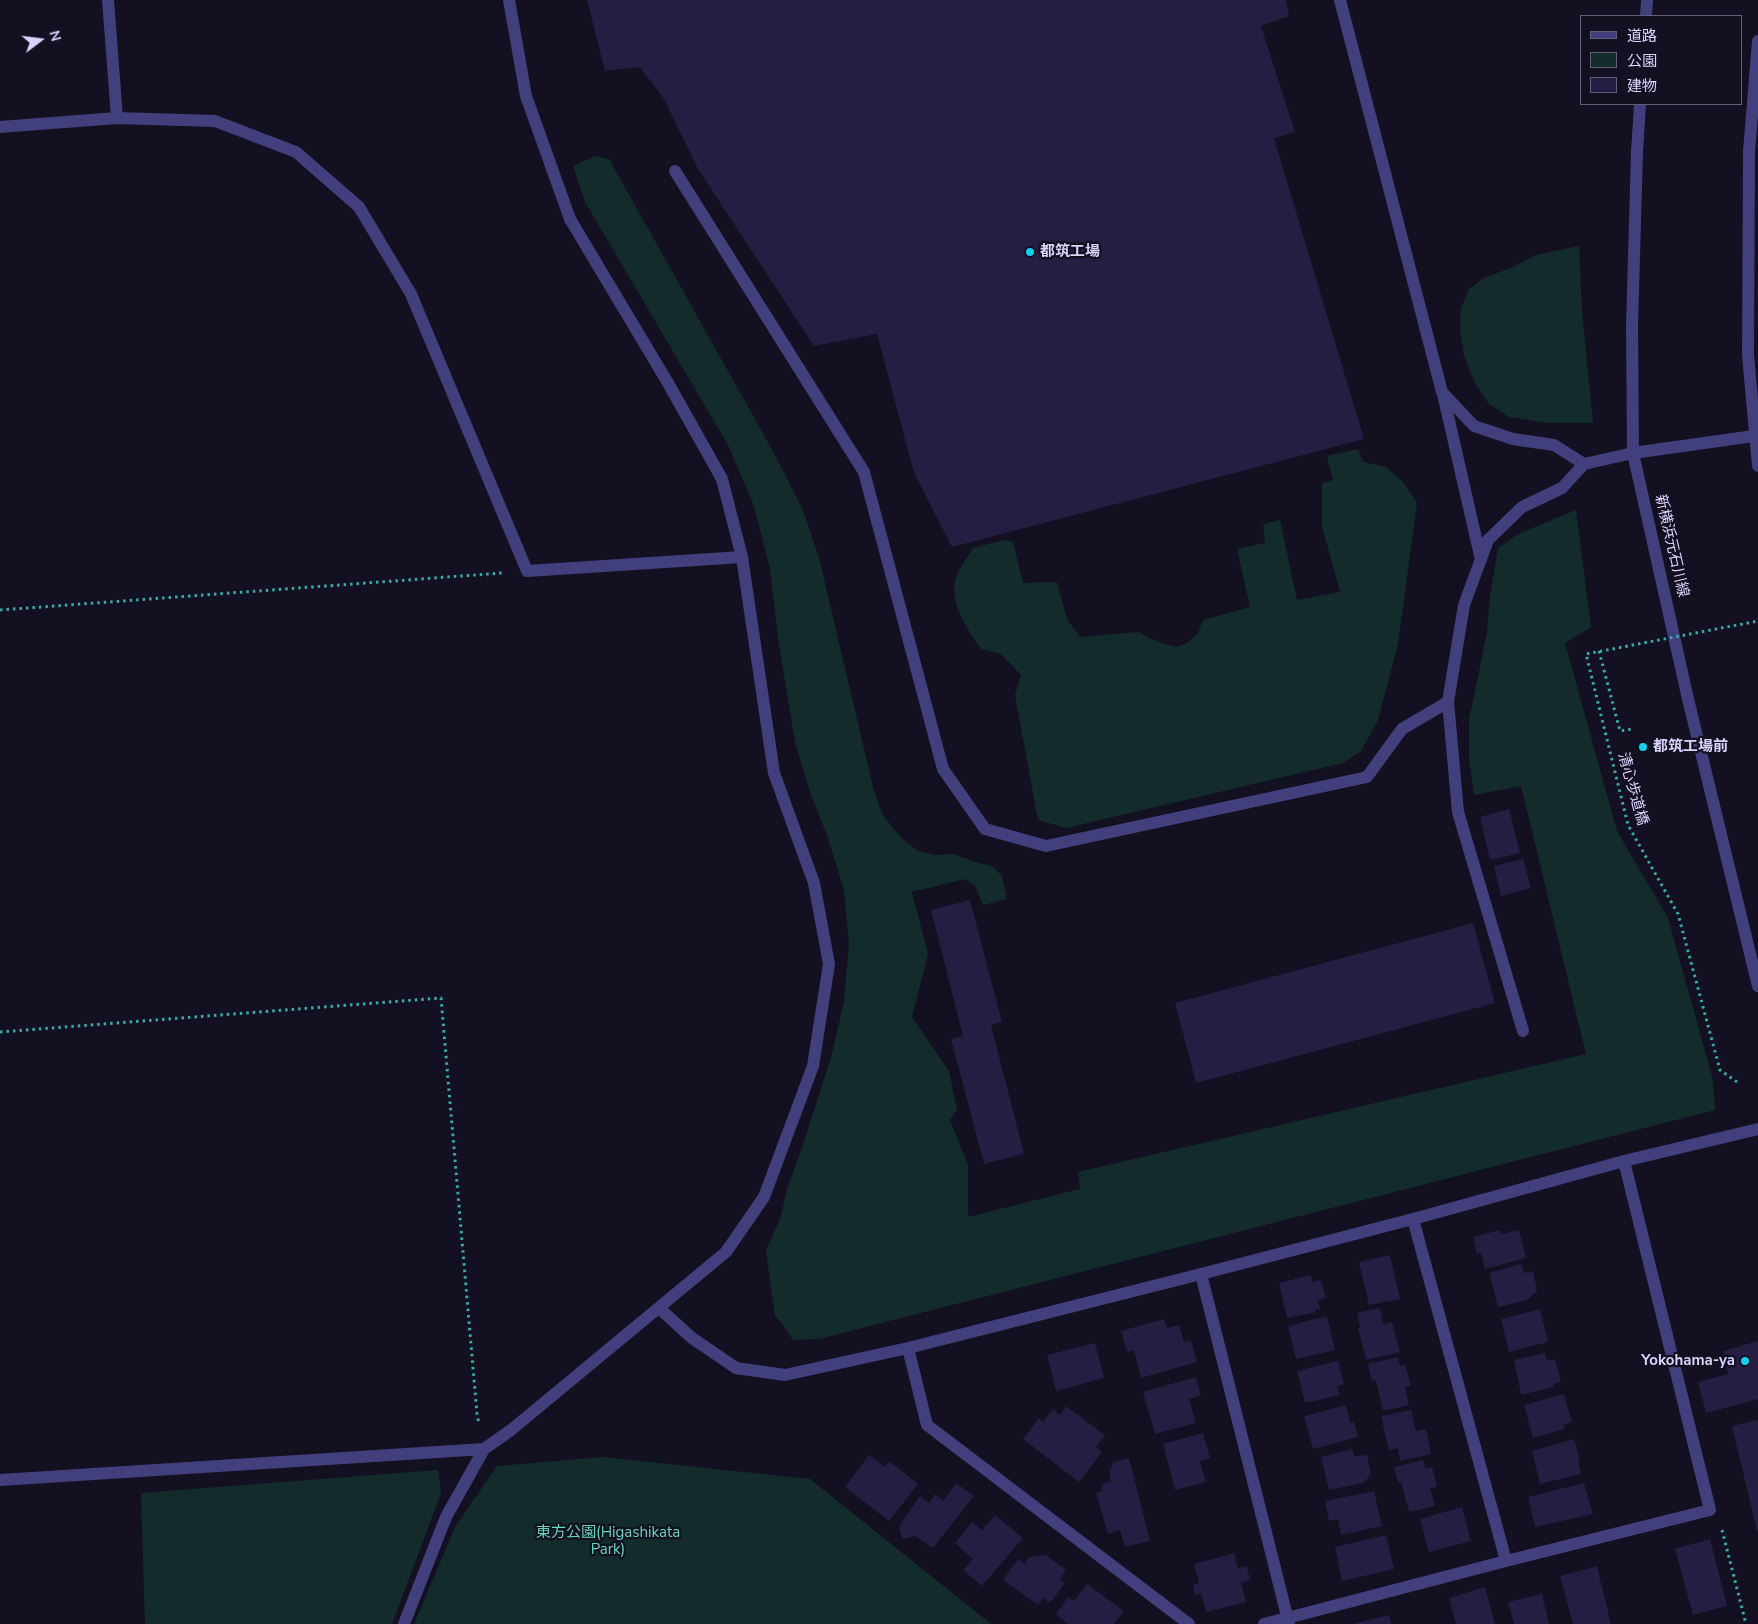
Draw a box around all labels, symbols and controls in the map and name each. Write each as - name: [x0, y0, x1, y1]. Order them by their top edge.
- north arrow: [15, 15, 65, 65]
- legend: [1580, 15, 1743, 105]
- text: 道路: [1627, 26, 1657, 46]
- text: N: [44, 28, 66, 44]
- text: 公園: [1627, 51, 1657, 71]
- text: 建物: [1627, 76, 1657, 96]
- place label: 都筑工場: [1040, 243, 1100, 261]
- marker: 都筑工場: [1024, 246, 1036, 258]
- street label: 新横浜元石川線: [1650, 493, 1692, 599]
- place label: 都筑工場前: [1653, 738, 1728, 756]
- marker: 都筑工場前: [1637, 741, 1649, 753]
- street label: 清心歩道橋: [1613, 750, 1651, 828]
- place label: Yokohama-ya: [1641, 1352, 1735, 1370]
- marker: Yokohama-ya: [1739, 1355, 1751, 1367]
- park label: 東方公園(Higashikata Park): [536, 1524, 680, 1559]

